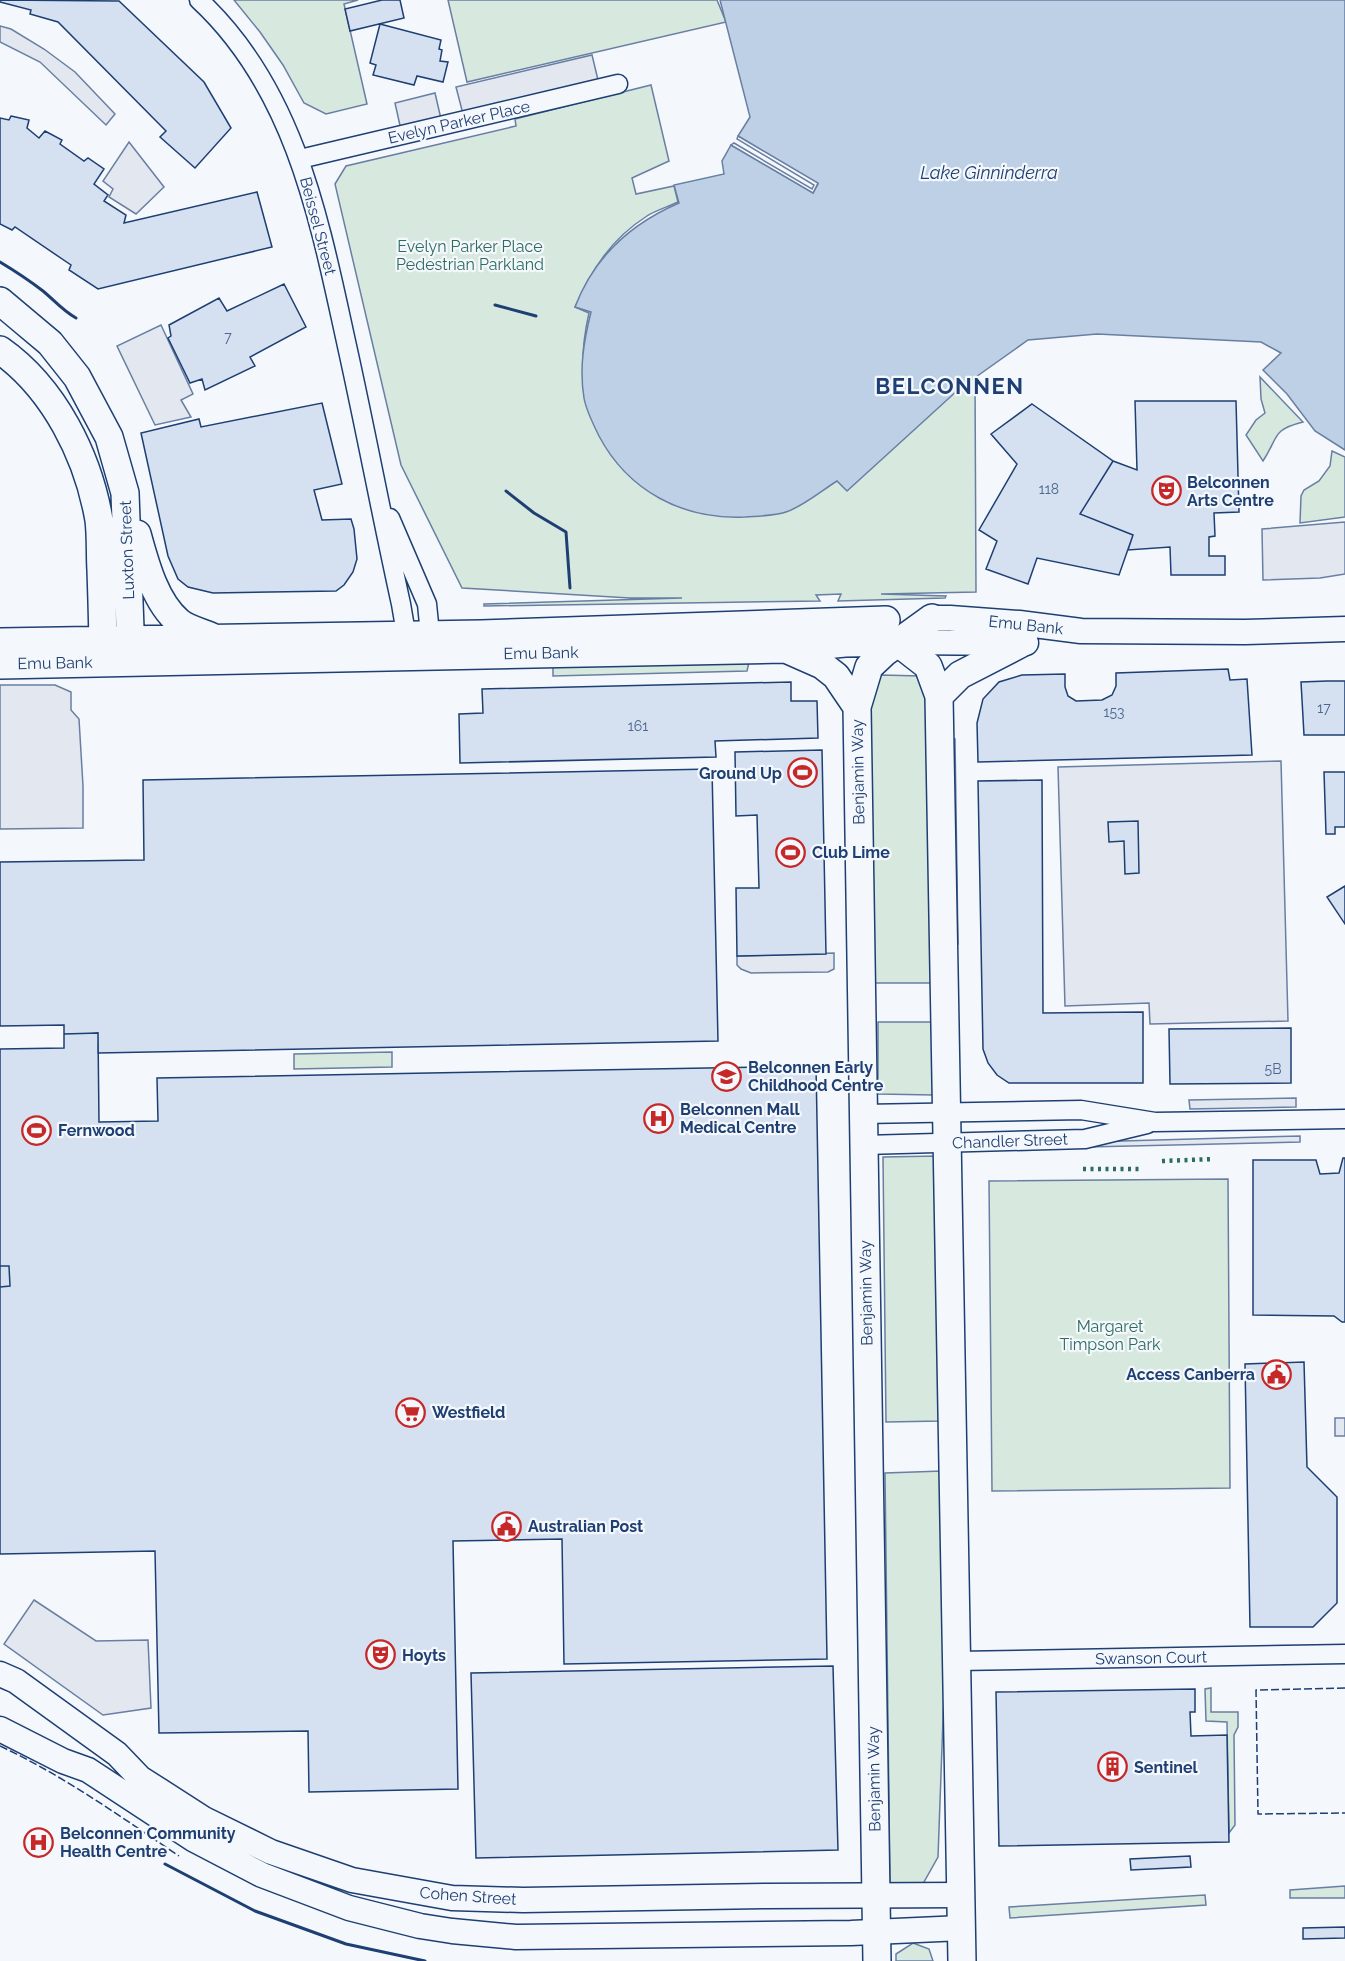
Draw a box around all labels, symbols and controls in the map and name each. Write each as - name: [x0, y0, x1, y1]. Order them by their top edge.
- street label: Evelyn Parker Place: [386, 96, 532, 148]
- water label: Lake Ginninderra: [920, 162, 1058, 183]
- street label: Beissel Street: [296, 175, 340, 278]
- park label: Evelyn Parker Place Pedestrian Parkland: [396, 237, 544, 274]
- house number: 7: [224, 329, 232, 345]
- district label: BELCONNEN: [875, 373, 1025, 399]
- place label: Belconnen Arts Centre: [1187, 473, 1274, 510]
- theatre icon: Belconnen Arts Centre: [1150, 475, 1182, 507]
- house number: 118: [1039, 481, 1059, 497]
- street label: Luxton Street: [116, 499, 138, 600]
- street label: Emu Bank: [988, 612, 1065, 638]
- street label: Emu Bank: [503, 643, 579, 663]
- street label: Emu Bank: [17, 653, 93, 673]
- house number: 17: [1317, 700, 1331, 716]
- house number: 153: [1103, 704, 1125, 720]
- house number: 161: [628, 718, 648, 734]
- street label: Benjamin Way: [848, 719, 868, 825]
- sports icon: Ground Up: [787, 757, 819, 789]
- place label: Ground Up: [699, 764, 782, 783]
- sports icon: Club Lime: [775, 836, 807, 868]
- place label: Club Lime: [812, 843, 890, 862]
- place label: Belconnen Early Childhood Centre: [748, 1058, 884, 1095]
- school or university icon: Belconnen Early Childhood Centre: [711, 1060, 743, 1092]
- house number: 5B: [1265, 1061, 1281, 1077]
- place label: Belconnen Mall Medical Centre: [680, 1100, 801, 1137]
- hospital icon: Belconnen Mall Medical Centre: [643, 1102, 675, 1134]
- sports icon: Fernwood: [21, 1114, 53, 1146]
- place label: Fernwood: [58, 1121, 135, 1140]
- street label: Chandler Street: [952, 1129, 1069, 1153]
- street label: Benjamin Way: [856, 1240, 876, 1346]
- park label: Margaret Timpson Park: [1059, 1317, 1161, 1354]
- public building icon: Access Canberra: [1260, 1358, 1292, 1390]
- place label: Access Canberra: [1126, 1365, 1255, 1384]
- supermarket icon: Westfield: [395, 1396, 427, 1428]
- place label: Westfield: [432, 1403, 505, 1422]
- public building icon: Australian Post: [491, 1510, 523, 1542]
- place label: Australian Post: [528, 1517, 643, 1536]
- theatre icon: Hoyts: [365, 1639, 397, 1671]
- place label: Hoyts: [402, 1646, 446, 1665]
- street label: Swanson Court: [1095, 1648, 1208, 1668]
- street label: Benjamin Way: [864, 1726, 884, 1832]
- building icon: Sentinel: [1097, 1751, 1129, 1783]
- place label: Sentinel: [1134, 1758, 1198, 1777]
- place label: Belconnen Community Health Centre: [60, 1824, 236, 1861]
- hospital icon: Belconnen Community Health Centre: [23, 1826, 55, 1858]
- street label: Cohen Street: [419, 1883, 518, 1909]

